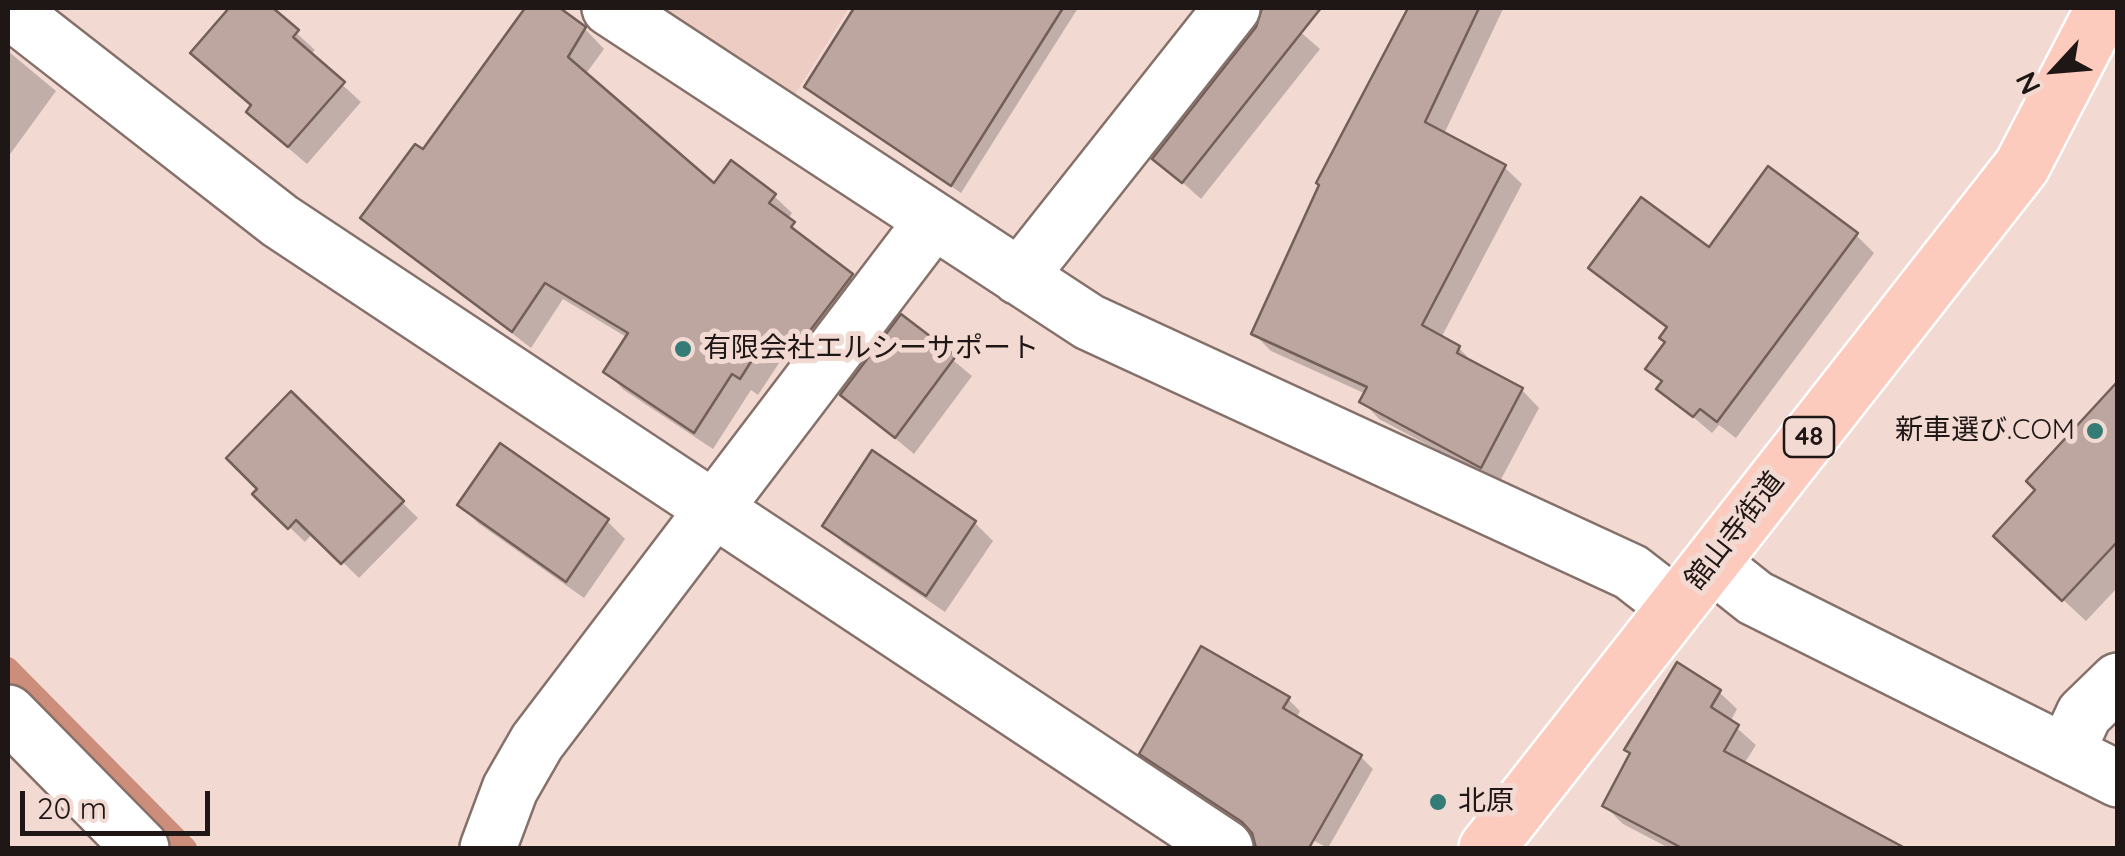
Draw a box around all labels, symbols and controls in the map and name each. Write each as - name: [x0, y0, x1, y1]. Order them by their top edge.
- north arrow: [2005, 20, 2105, 120]
- text: N: [2007, 66, 2048, 100]
- place label: 有限会社エルシーサポート: [703, 332, 1039, 366]
- marker: 有限会社エルシーサポート: [672, 338, 694, 360]
- place label: 新車選び.COM: [1895, 414, 2075, 448]
- road number: 48: [1784, 417, 1834, 457]
- marker: 新車選び.COM: [2084, 420, 2106, 442]
- street label: 舘山寺街道: [1679, 465, 1791, 597]
- scale bar: [25, 771, 215, 833]
- place label: 北原: [1458, 785, 1514, 819]
- text: 20 m: [37, 789, 107, 827]
- marker: 北原: [1427, 791, 1449, 813]

